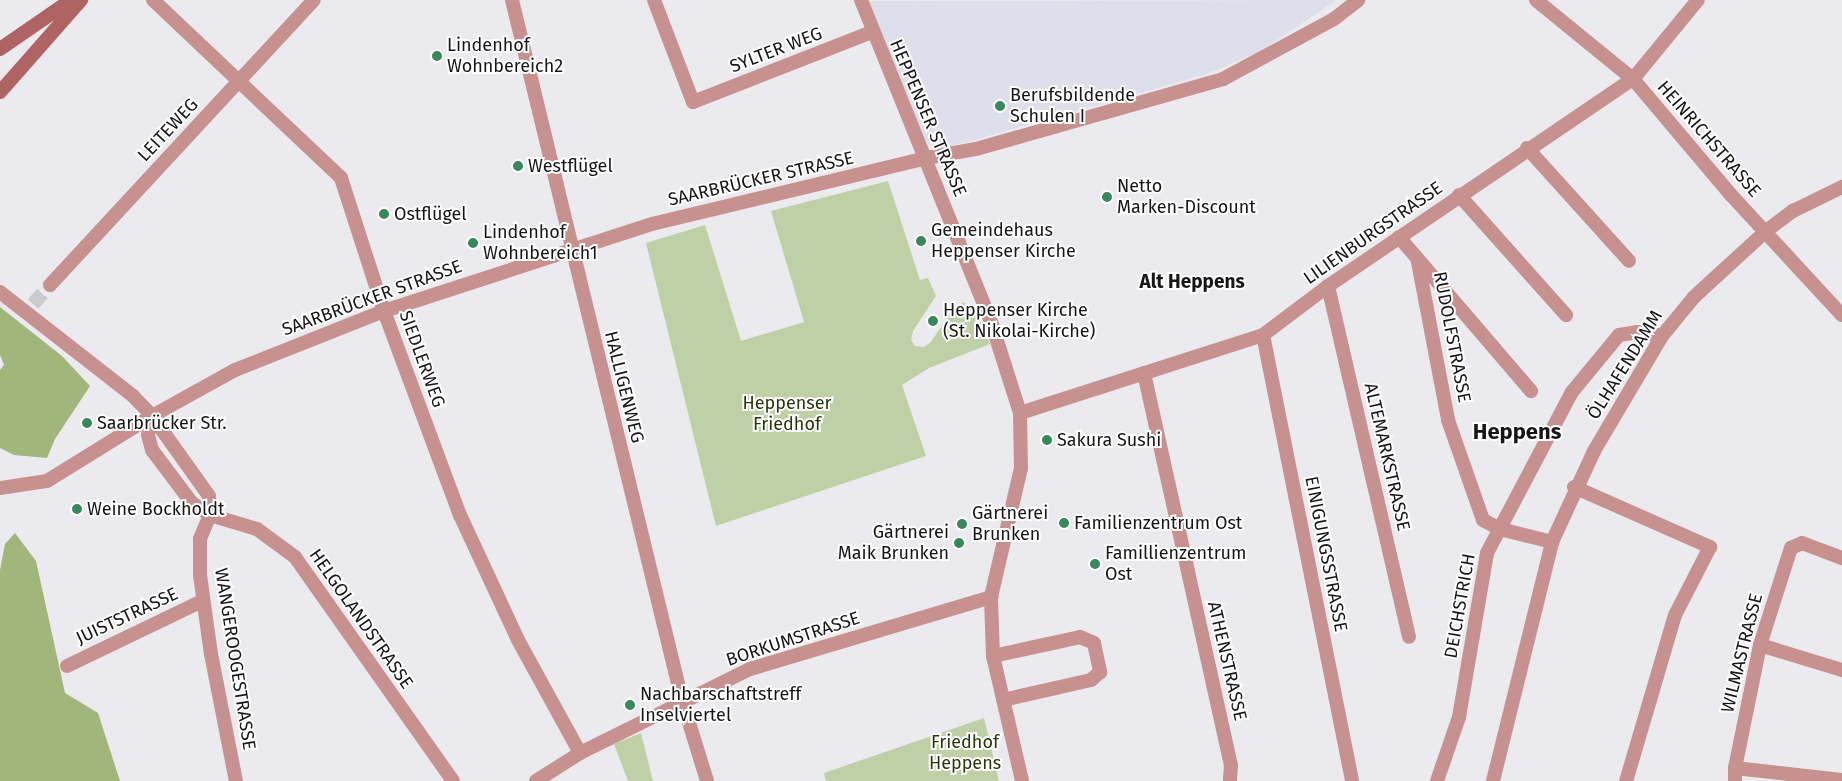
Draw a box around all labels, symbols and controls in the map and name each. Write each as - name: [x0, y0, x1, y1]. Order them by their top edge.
- street label: SYLTER WEG: [727, 23, 825, 77]
- place label: Lindenhof Wohnbereich2: [447, 35, 563, 78]
- street label: HEPPENSER STRASSE: [885, 36, 971, 200]
- marker: Lindenhof Wohnbereich2: [431, 50, 443, 62]
- street label: HEINRICHSTRASSE: [1653, 76, 1765, 202]
- place label: Berufsbildende Schulen I: [1010, 85, 1135, 128]
- street label: LEITEWEG: [133, 94, 203, 166]
- marker: Berufsbildende Schulen I: [994, 100, 1006, 112]
- street label: SAARBRÜCKER STRASSE: [666, 147, 856, 211]
- place label: Westflügel: [528, 155, 613, 177]
- marker: Westflügel: [512, 160, 524, 172]
- place label: Netto Marken-Discount: [1117, 176, 1256, 218]
- street label: LILIENBURGSTRASSE: [1299, 177, 1447, 289]
- marker: Netto Marken-Discount: [1101, 191, 1113, 203]
- place label: Ostflügel: [394, 203, 467, 225]
- marker: Ostflügel: [378, 208, 390, 220]
- place label: Gemeindehaus Heppenser Kirche: [931, 220, 1076, 262]
- place label: Lindenhof Wohnbereich1: [483, 222, 597, 264]
- marker: Gemeindehaus Heppenser Kirche: [915, 235, 927, 247]
- marker: Lindenhof Wohnbereich1: [467, 237, 479, 249]
- street label: SAARBRÜCKER STRASSE: [279, 255, 465, 341]
- street label: RUDOLFSTRASSE: [1429, 270, 1475, 404]
- district label: Alt Heppens: [1139, 271, 1245, 293]
- place label: Heppenser Kirche (St. Nikolai-Kirche): [943, 300, 1095, 342]
- street label: ÖLHAFENDAMM: [1583, 306, 1667, 424]
- street label: SIEDLERWEG: [394, 308, 450, 410]
- marker: Heppenser Kirche (St. Nikolai-Kirche): [927, 315, 939, 327]
- street label: HALLIGENWEG: [600, 329, 648, 445]
- street label: ALTEMARKSTRASSE: [1359, 381, 1415, 533]
- park label: Heppenser Friedhof: [743, 393, 831, 436]
- place label: Saarbrücker Str.: [97, 412, 227, 434]
- marker: Saarbrücker Str.: [81, 417, 93, 429]
- district label: Heppens: [1473, 419, 1561, 445]
- place label: Sakura Sushi: [1057, 429, 1161, 451]
- marker: Sakura Sushi: [1041, 434, 1053, 446]
- street label: EINIGUNGSSTRASSE: [1300, 474, 1352, 634]
- place label: Weine Bockholdt: [87, 498, 224, 520]
- marker: Weine Bockholdt: [71, 503, 83, 515]
- place label: Gärtnerei Brunken: [972, 503, 1048, 546]
- place label: Familienzentrum Ost: [1074, 512, 1242, 534]
- marker: Familienzentrum Ost: [1058, 517, 1070, 529]
- marker: Gärtnerei Brunken: [956, 518, 968, 530]
- place label: Gärtnerei Maik Brunken: [838, 522, 949, 564]
- marker: Gärtnerei Maik Brunken: [953, 537, 965, 549]
- place label: Famillienzentrum Ost: [1105, 543, 1246, 586]
- street label: HELGOLANDSTRASSE: [305, 545, 417, 693]
- street label: DEICHSTRICH: [1440, 552, 1480, 660]
- marker: Famillienzentrum Ost: [1089, 558, 1101, 570]
- street label: WANGEROOGESTRASSE: [210, 567, 260, 751]
- street label: JUISTSTRASSE: [73, 583, 181, 649]
- street label: WILMASTRASSE: [1717, 591, 1767, 715]
- street label: ATHENSTRASSE: [1203, 599, 1251, 723]
- street label: BORKUMSTRASSE: [723, 607, 863, 671]
- place label: Nachbarschaftstreff Inselviertel: [640, 684, 801, 726]
- marker: Nachbarschaftstreff Inselviertel: [624, 699, 636, 711]
- park label: Friedhof Heppens: [929, 732, 1001, 774]

